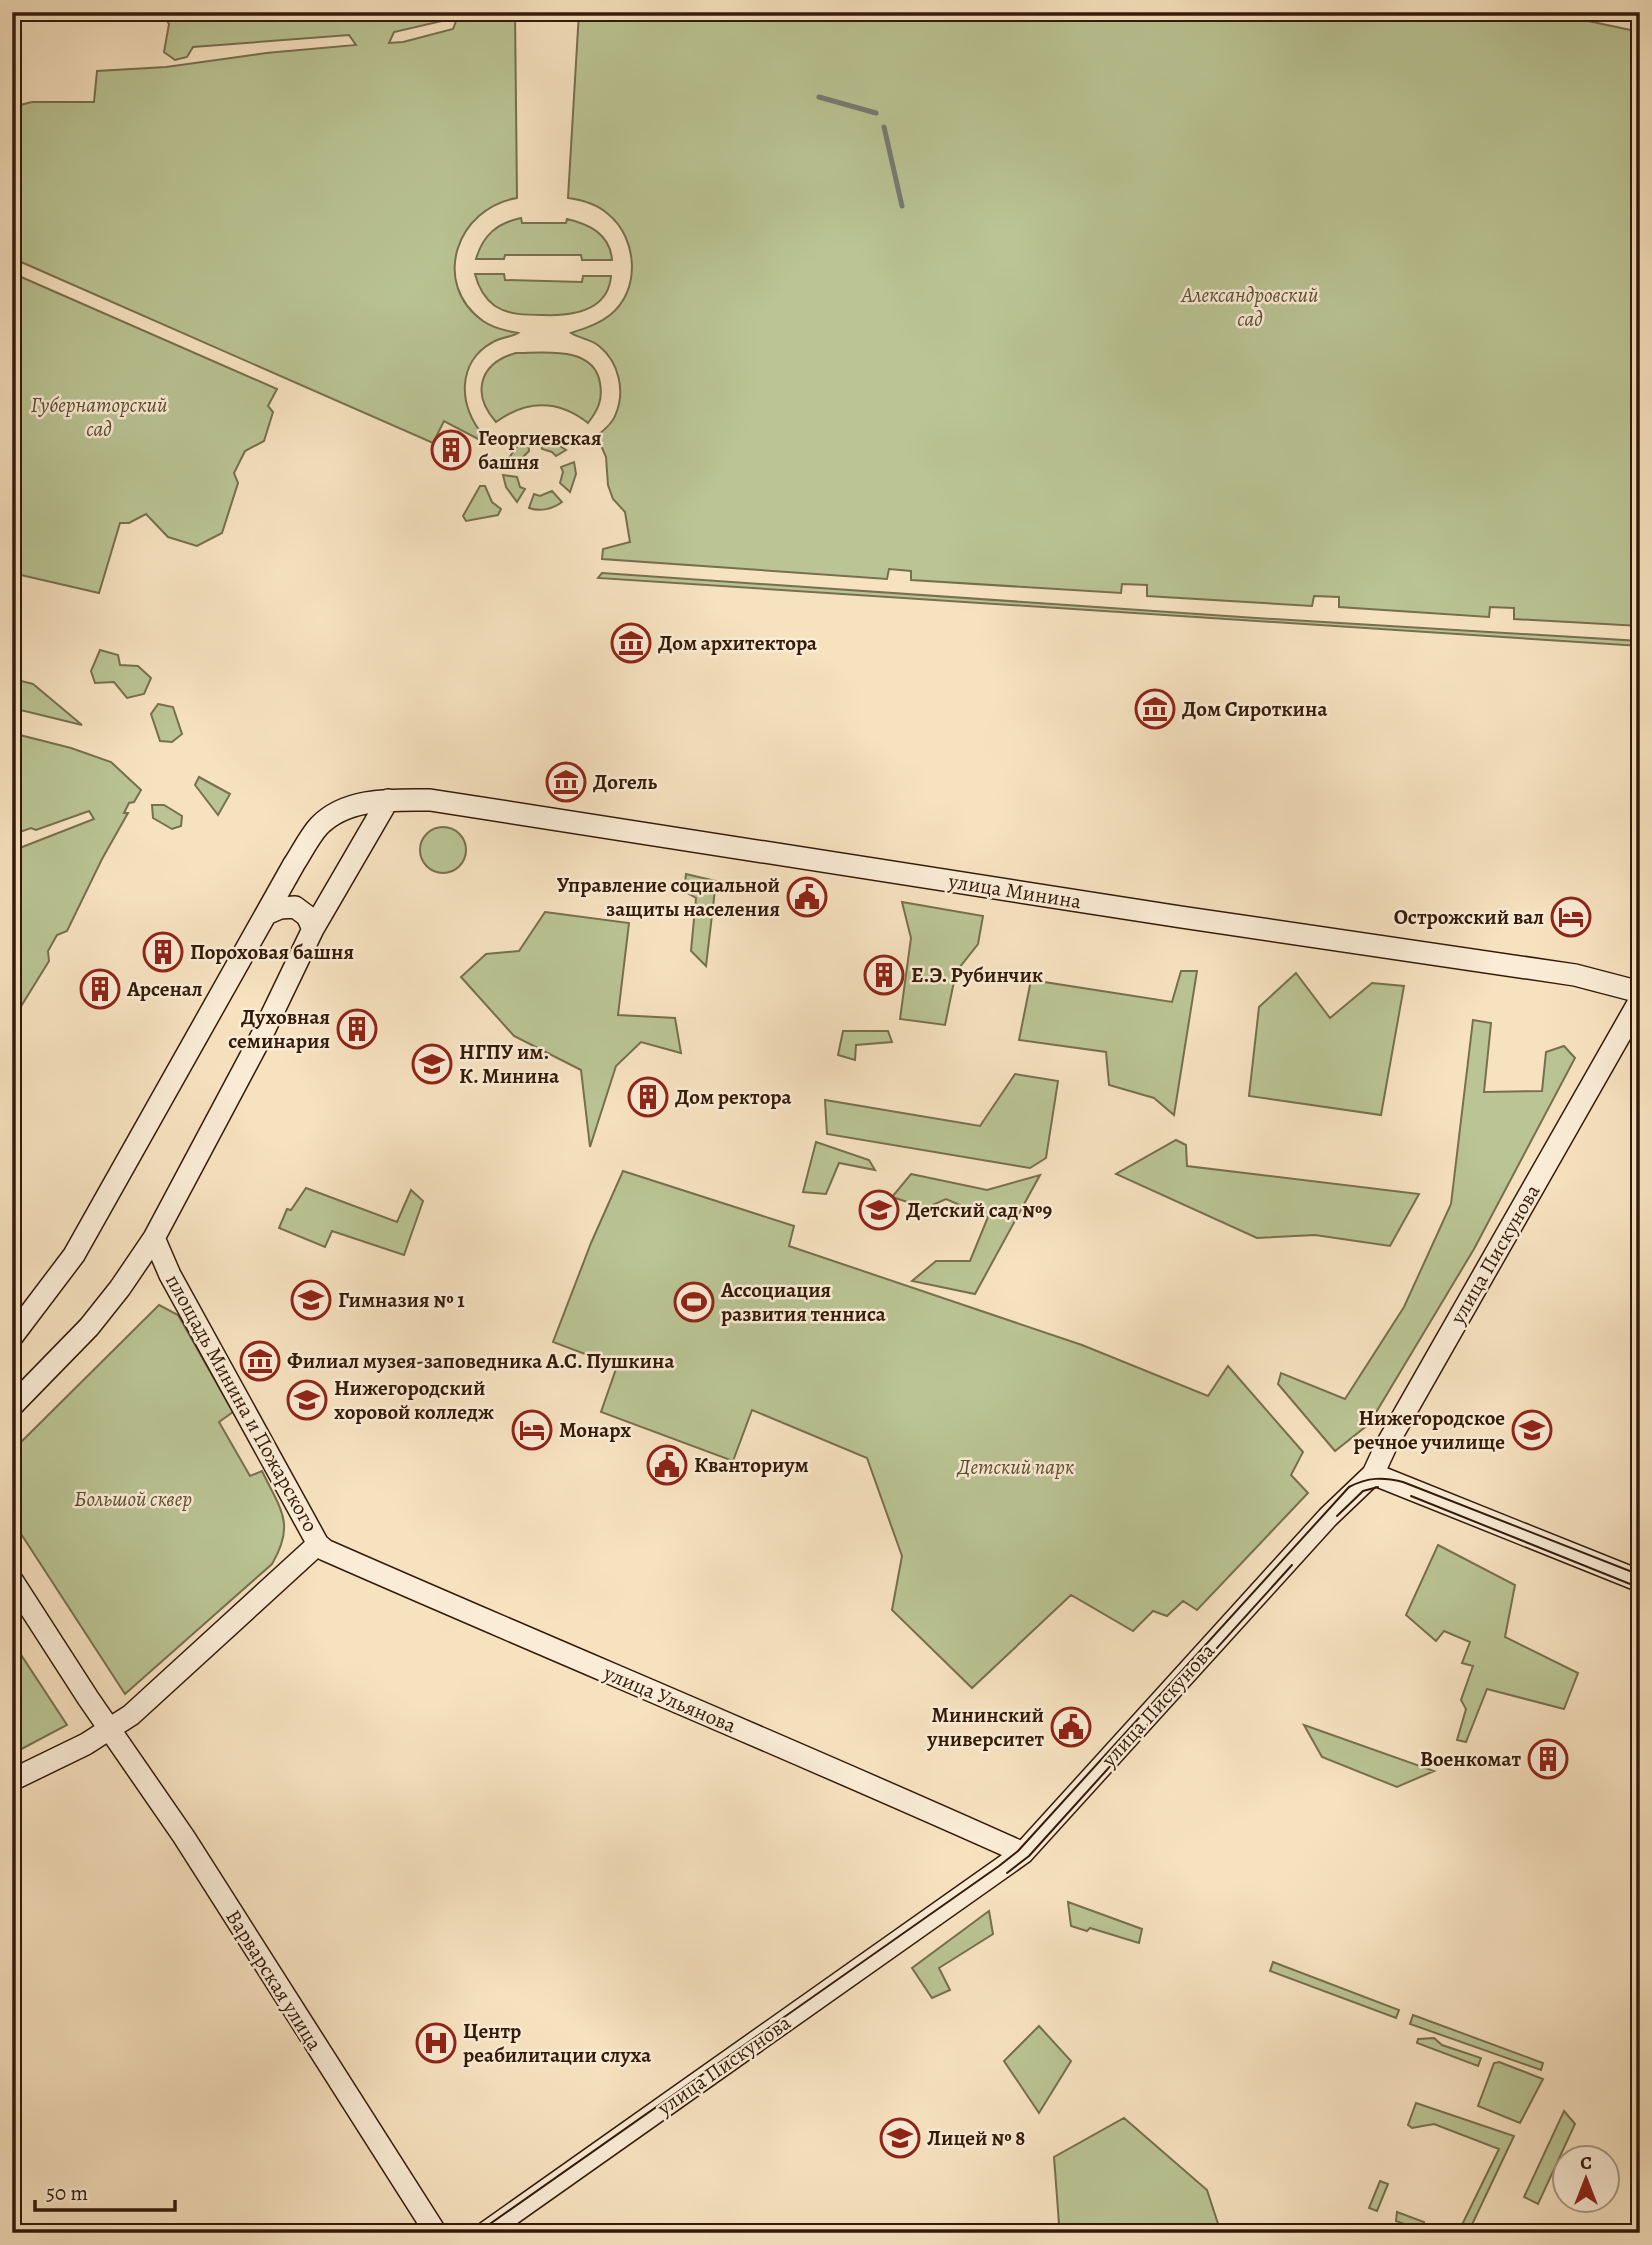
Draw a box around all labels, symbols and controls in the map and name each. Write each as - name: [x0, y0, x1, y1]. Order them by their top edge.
- park label: Александровский сад: [1181, 281, 1318, 333]
- park label: Губернаторский сад: [30, 391, 168, 443]
- place label: Георгиевская башня: [478, 424, 602, 476]
- building icon: Георгиевская башня: [430, 429, 472, 471]
- museum icon: Дом архитектора: [610, 622, 652, 664]
- place label: Дом архитектора: [658, 629, 817, 657]
- museum icon: Дом Сироткина: [1134, 688, 1176, 730]
- place label: Дом Сироткина: [1182, 695, 1327, 723]
- museum icon: Догель: [545, 761, 587, 803]
- place label: Догель: [593, 768, 658, 796]
- street label: улица Минина: [946, 867, 1084, 915]
- place label: Управление социальной защиты населения: [557, 871, 780, 923]
- public building icon: Управление социальной защиты населения: [786, 876, 828, 918]
- hotel icon: Острожский вал: [1550, 896, 1592, 938]
- place label: Острожский вал: [1394, 903, 1544, 931]
- building icon: Пороховая башня: [142, 931, 184, 973]
- place label: Пороховая башня: [190, 938, 354, 966]
- building icon: Е.Э. Рубинчик: [863, 954, 905, 996]
- place label: Е.Э. Рубинчик: [911, 961, 1043, 989]
- building icon: Арсенал: [79, 968, 121, 1010]
- place label: Арсенал: [126, 975, 203, 1003]
- place label: Духовная семинария: [228, 1003, 330, 1055]
- building icon: Духовная семинария: [336, 1008, 378, 1050]
- place label: НГПУ им. К. Минина: [459, 1038, 559, 1090]
- school or university icon: НГПУ им. К. Минина: [411, 1043, 453, 1085]
- building icon: Дом ректора: [627, 1076, 669, 1118]
- place label: Дом ректора: [675, 1083, 791, 1111]
- street label: улица Пискунова: [1443, 1179, 1546, 1330]
- school or university icon: Детский сад №9: [858, 1189, 900, 1231]
- place label: Детский сад №9: [906, 1196, 1052, 1224]
- street label: площадь Минина и Пожарского: [159, 1269, 325, 1537]
- place label: Ассоциация развития тенниса: [720, 1276, 886, 1328]
- school or university icon: Гимназия № 1: [290, 1279, 332, 1321]
- sports icon: Ассоциация развития тенниса: [673, 1281, 715, 1323]
- place label: Гимназия № 1: [338, 1286, 465, 1314]
- museum icon: Филиал музея-заповедника А.С. Пушкина: [239, 1340, 281, 1382]
- place label: Филиал музея-заповедника А.С. Пушкина: [287, 1347, 674, 1375]
- place label: Нижегородский хоровой колледж: [334, 1374, 494, 1426]
- school or university icon: Нижегородский хоровой колледж: [286, 1379, 328, 1421]
- place label: Нижегородское речное училище: [1353, 1404, 1505, 1456]
- hotel icon: Монарх: [511, 1409, 553, 1451]
- school or university icon: Нижегородское речное училище: [1511, 1409, 1553, 1451]
- place label: Монарх: [559, 1416, 631, 1444]
- public building icon: Кванториум: [646, 1444, 688, 1486]
- place label: Кванториум: [694, 1451, 809, 1479]
- park label: Детский парк: [956, 1453, 1074, 1481]
- park label: Большой сквер: [74, 1485, 192, 1513]
- street label: улица Пискунова: [1094, 1637, 1221, 1773]
- street label: улица Ульянова: [599, 1658, 741, 1740]
- place label: Мининский университет: [926, 1701, 1044, 1753]
- public building icon: Мининский университет: [1050, 1706, 1092, 1748]
- building icon: Военкомат: [1527, 1738, 1569, 1780]
- place label: Военкомат: [1420, 1745, 1521, 1773]
- street label: Варварская улица: [219, 1904, 329, 2056]
- street label: улица Пискунова: [651, 2008, 797, 2122]
- place label: Центр реабилитации слуха: [463, 2017, 651, 2069]
- hospital icon: Центр реабилитации слуха: [415, 2022, 457, 2064]
- school or university icon: Лицей № 8: [879, 2117, 921, 2159]
- place label: Лицей № 8: [927, 2124, 1025, 2152]
- north arrow: [1550, 2144, 1620, 2214]
- text: С: [1580, 2150, 1592, 2176]
- scale bar: [35, 2168, 175, 2212]
- text: 50 m: [46, 2179, 88, 2207]

